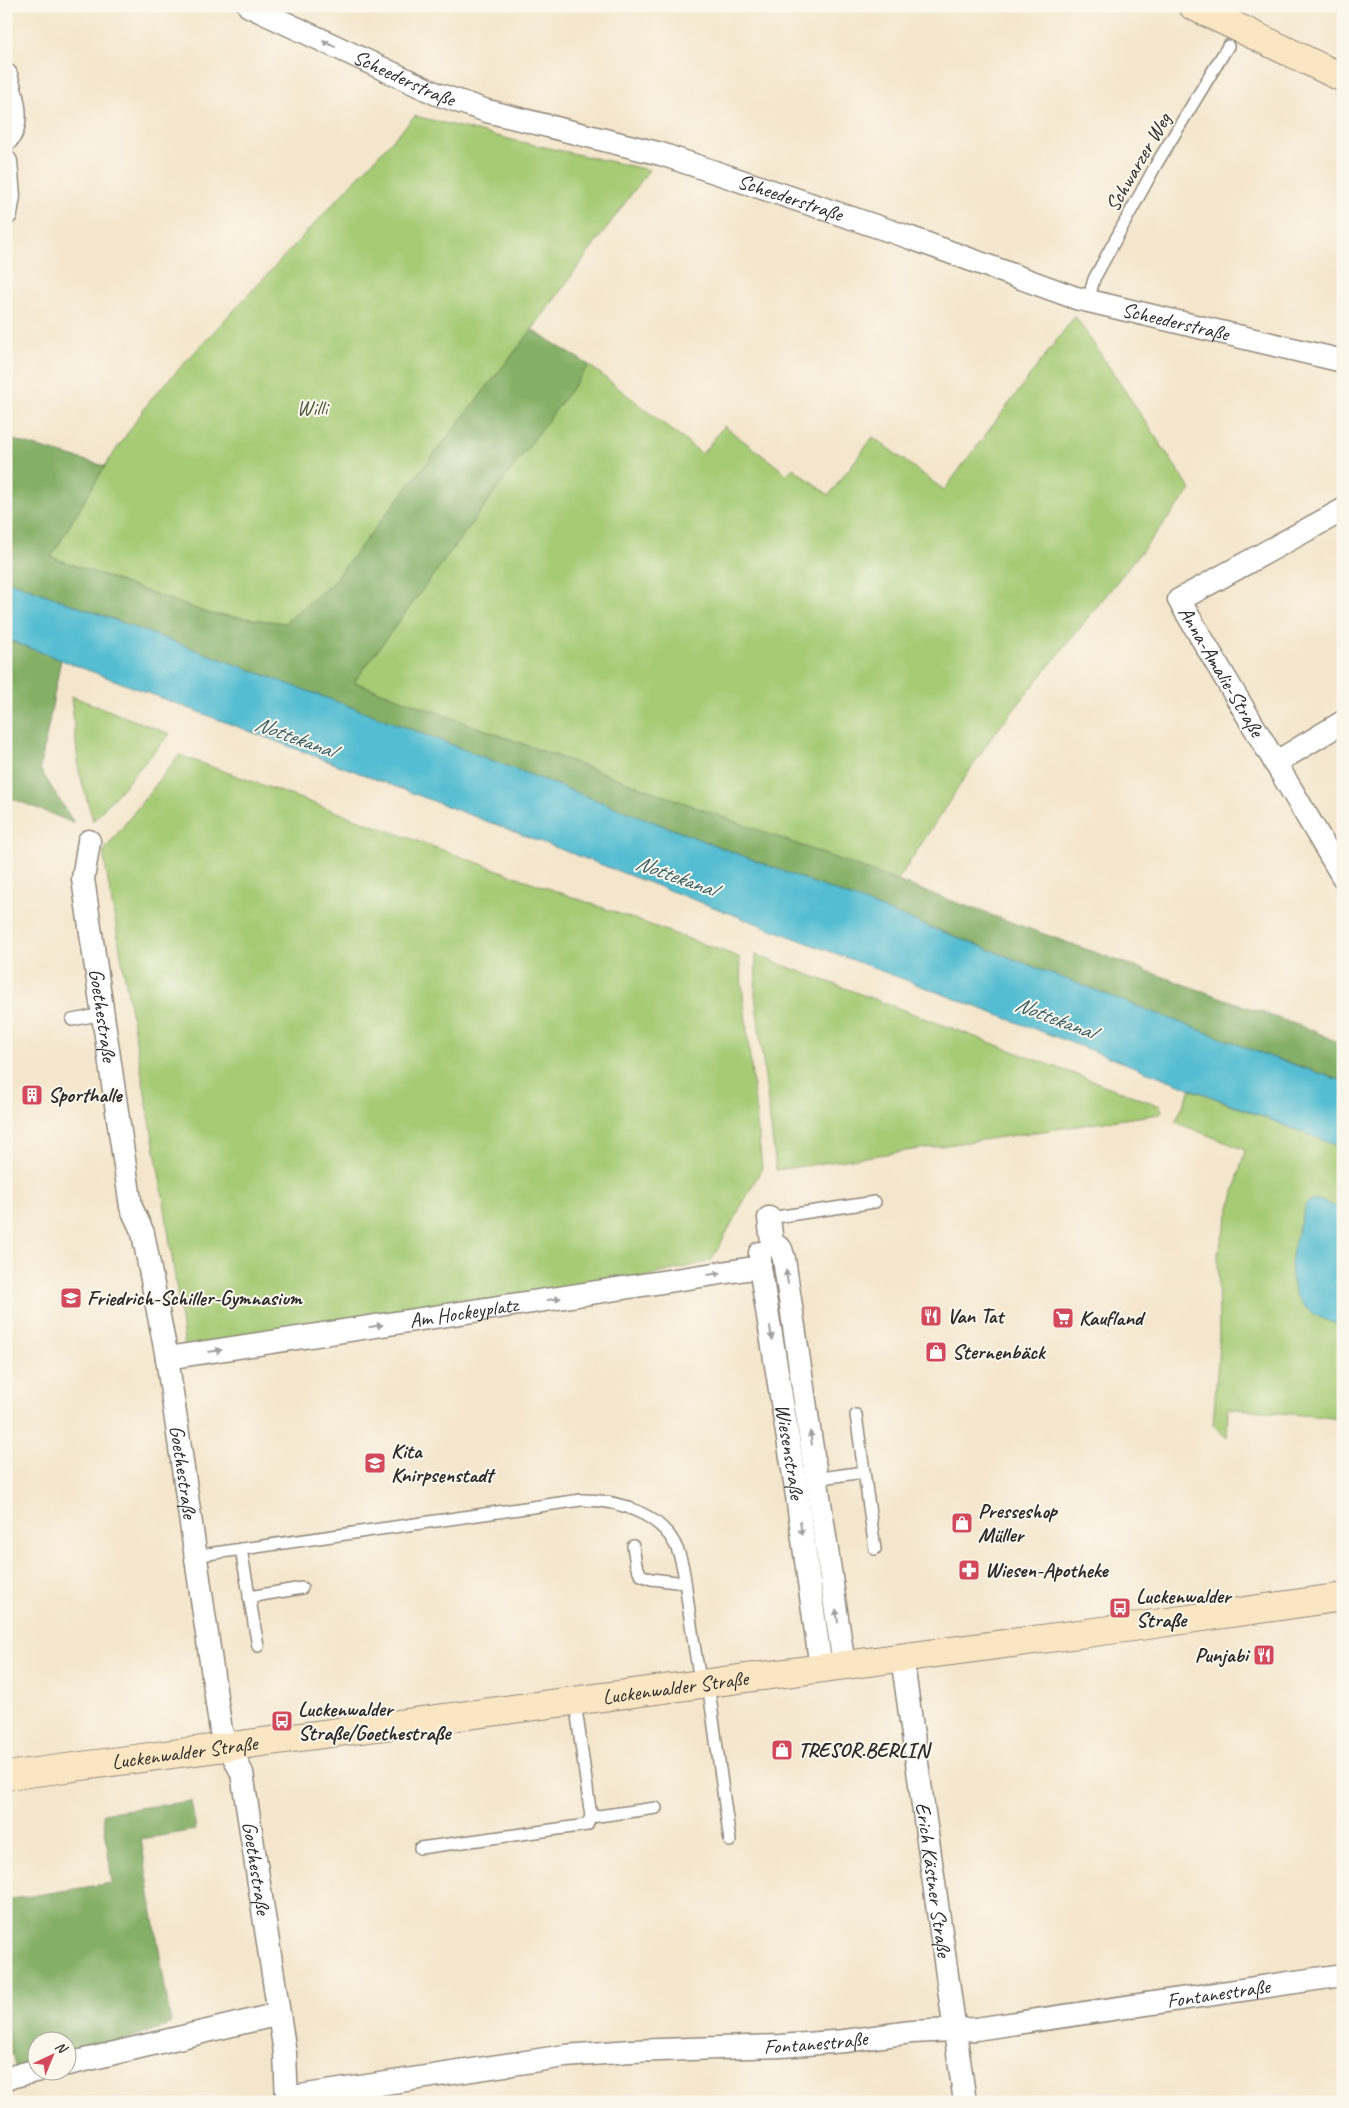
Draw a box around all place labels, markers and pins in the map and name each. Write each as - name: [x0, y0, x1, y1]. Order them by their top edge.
- place label: Sporthalle: [48, 1082, 123, 1108]
- building icon: Sporthalle: [20, 1083, 44, 1107]
- place label: Friedrich-Schiller-Gymnasium: [87, 1285, 303, 1311]
- school or university icon: Friedrich-Schiller-Gymnasium: [59, 1286, 83, 1310]
- place label: Van Tat: [947, 1303, 1006, 1329]
- restaurant icon: Van Tat: [919, 1304, 943, 1328]
- place label: Kaufland: [1079, 1305, 1146, 1331]
- supermarket icon: Kaufland: [1051, 1306, 1075, 1330]
- place label: Sternenbäck: [952, 1339, 1047, 1365]
- shop icon: Sternenbäck: [924, 1340, 948, 1364]
- place label: Kita Knirpsenstadt: [391, 1438, 496, 1488]
- school or university icon: Kita Knirpsenstadt: [363, 1451, 387, 1475]
- place label: Presseshop Müller: [978, 1498, 1059, 1548]
- shop icon: Presseshop Müller: [950, 1511, 974, 1535]
- place label: Wiesen-Apotheke: [985, 1557, 1110, 1583]
- pharmacy icon: Wiesen-Apotheke: [957, 1558, 981, 1582]
- place label: Luckenwalder Straße: [1136, 1583, 1233, 1633]
- bus stop icon: Luckenwalder Straße: [1108, 1596, 1132, 1620]
- place label: Punjabi: [1195, 1642, 1251, 1668]
- restaurant icon: Punjabi: [1252, 1643, 1276, 1667]
- place label: Luckenwalder Straße/Goethestraße: [298, 1696, 452, 1746]
- bus stop icon: Luckenwalder Straße/Goethestraße: [270, 1709, 294, 1733]
- place label: TRESOR.BERLIN: [798, 1737, 933, 1763]
- shop icon: TRESOR.BERLIN: [770, 1738, 794, 1762]

